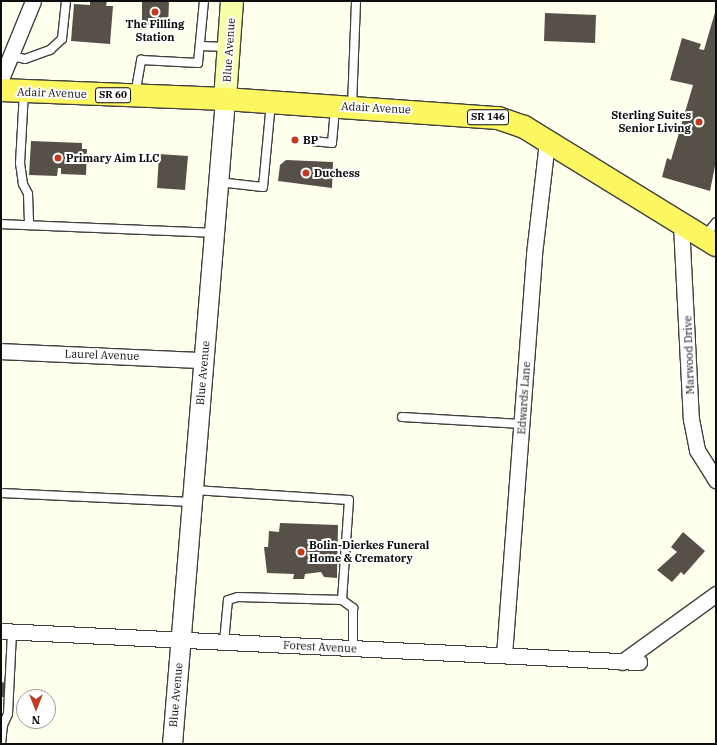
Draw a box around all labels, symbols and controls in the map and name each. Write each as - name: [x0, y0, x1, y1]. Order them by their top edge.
- marker: The Filling Station: [150, 7, 160, 17]
- street label: Blue Avenue: [220, 17, 238, 83]
- place label: The Filling Station: [126, 18, 184, 44]
- street label: Adair Avenue: [17, 85, 87, 101]
- road number: SR 60: [95, 87, 131, 103]
- street label: Adair Avenue: [341, 100, 411, 116]
- road number: SR 146: [467, 109, 509, 125]
- place label: Sterling Suites Senior Living: [611, 109, 691, 135]
- marker: Sterling Suites Senior Living: [694, 117, 704, 127]
- place label: BP: [303, 133, 318, 147]
- marker: BP: [290, 135, 300, 145]
- place label: Primary Aim LLC: [66, 151, 159, 165]
- marker: Primary Aim LLC: [53, 153, 63, 163]
- place label: Duchess: [314, 166, 360, 180]
- marker: Duchess: [301, 168, 311, 178]
- street label: Marwood Drive: [681, 315, 697, 395]
- street label: Blue Avenue: [194, 340, 212, 406]
- street label: Laurel Avenue: [65, 347, 139, 363]
- street label: Edwards Lane: [515, 361, 533, 435]
- place label: Bolin-Dierkes Funeral Home & Crematory: [309, 539, 429, 565]
- marker: Bolin-Dierkes Funeral Home & Crematory: [296, 547, 306, 557]
- street label: Forest Avenue: [283, 638, 357, 656]
- street label: Blue Avenue: [167, 662, 185, 728]
- north arrow: [16, 689, 56, 729]
- text: N: [32, 713, 40, 727]

